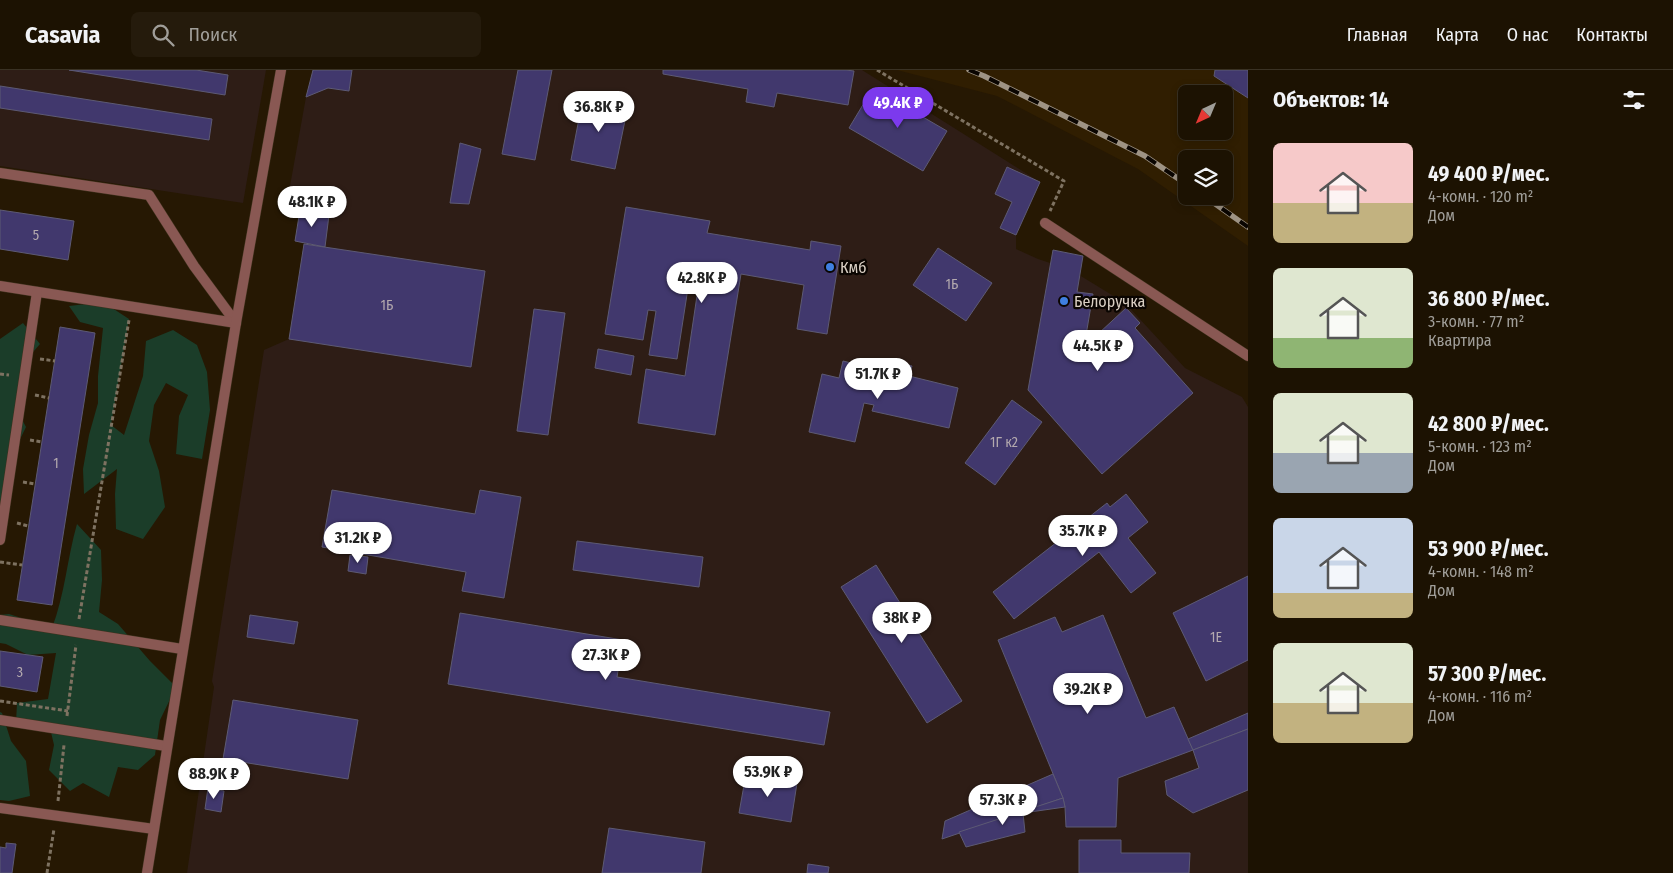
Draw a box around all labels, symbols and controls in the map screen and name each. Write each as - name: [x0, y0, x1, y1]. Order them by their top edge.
- search box: [131, 12, 481, 57]
- text: Casavia: [25, 21, 101, 49]
- icon: search: [149, 21, 177, 49]
- text: Поиск: [189, 23, 237, 46]
- text: Главная: [1347, 24, 1408, 46]
- text: Карта: [1436, 24, 1479, 46]
- text: О нас: [1507, 24, 1548, 46]
- text: Контакты: [1576, 24, 1648, 46]
- north arrow: [1178, 85, 1232, 140]
- map controls: [1178, 85, 1233, 205]
- icon: filters: [1620, 86, 1648, 114]
- pin: 49.4K ₽: [852, 87, 944, 129]
- text: Объектов: 14: [1273, 87, 1389, 113]
- pin: 36.8K ₽: [553, 90, 645, 133]
- text: 49.4K ₽: [873, 93, 923, 112]
- text: 36.8K ₽: [574, 97, 624, 116]
- button: layers: [1178, 150, 1233, 205]
- text: 49 400 ₽/мес.: [1428, 161, 1550, 187]
- icon: home: [1313, 163, 1373, 223]
- pin: 48.1K ₽: [266, 186, 358, 228]
- text: 4-комн. · 120 m²: [1428, 187, 1533, 206]
- text: 48.1K ₽: [289, 192, 335, 211]
- text: Дом: [1428, 206, 1455, 225]
- house number: 5: [33, 227, 39, 244]
- place label: Кмб: [840, 258, 867, 277]
- marker: Кмб: [824, 261, 836, 273]
- pin: 42.8K ₽: [656, 262, 748, 304]
- text: 42.8K ₽: [678, 268, 726, 287]
- house number: 1Б: [946, 276, 958, 293]
- text: 36 800 ₽/мес.: [1428, 286, 1550, 312]
- icon: home: [1313, 288, 1373, 348]
- place label: Белоручка: [1074, 292, 1146, 311]
- marker: Белоручка: [1058, 295, 1070, 307]
- house number: 1Б: [381, 297, 393, 314]
- text: 3-комн. · 77 m²: [1428, 312, 1524, 331]
- pin: 44.5K ₽: [1052, 330, 1144, 372]
- text: Квартира: [1428, 331, 1492, 350]
- text: 44.5K ₽: [1073, 336, 1123, 355]
- pin: 51.7K ₽: [832, 358, 924, 400]
- text: 51.7K ₽: [855, 364, 901, 383]
- text: 42 800 ₽/мес.: [1428, 411, 1549, 437]
- icon: home: [1313, 413, 1373, 473]
- house number: 1Г к2: [990, 434, 1018, 451]
- text: 5-комн. · 123 m²: [1428, 437, 1532, 456]
- house number: 1: [53, 455, 59, 472]
- text: Дом: [1428, 456, 1455, 475]
- pin: 35.7K ₽: [1037, 514, 1129, 557]
- text: 35.7K ₽: [1059, 521, 1107, 540]
- pin: 31.2K ₽: [312, 522, 404, 564]
- text: 31.2K ₽: [335, 528, 381, 547]
- text: 53 900 ₽/мес.: [1428, 536, 1548, 562]
- icon: home: [1313, 538, 1373, 598]
- text: 4-комн. · 148 m²: [1428, 562, 1534, 581]
- text: Дом: [1428, 581, 1455, 600]
- pin: 38K ₽: [867, 602, 937, 644]
- text: 38K ₽: [883, 608, 921, 627]
- house number: 1Е: [1210, 629, 1222, 646]
- pin: 27.3K ₽: [560, 638, 652, 681]
- text: 27.3K ₽: [583, 645, 629, 664]
- text: 57 300 ₽/мес.: [1428, 661, 1546, 687]
- icon: home: [1313, 663, 1373, 723]
- house number: 3: [17, 664, 23, 681]
- pin: 39.2K ₽: [1042, 672, 1134, 715]
- text: 39.2K ₽: [1064, 679, 1112, 698]
- text: 4-комн. · 116 m²: [1428, 687, 1532, 706]
- text: Дом: [1428, 706, 1455, 725]
- pin: 53.9K ₽: [722, 756, 814, 798]
- pin: 88.9K ₽: [168, 758, 260, 800]
- text: 53.9K ₽: [744, 762, 792, 781]
- text: 88.9K ₽: [189, 764, 239, 783]
- pin: 57.3K ₽: [957, 784, 1049, 826]
- text: 57.3K ₽: [979, 790, 1027, 809]

